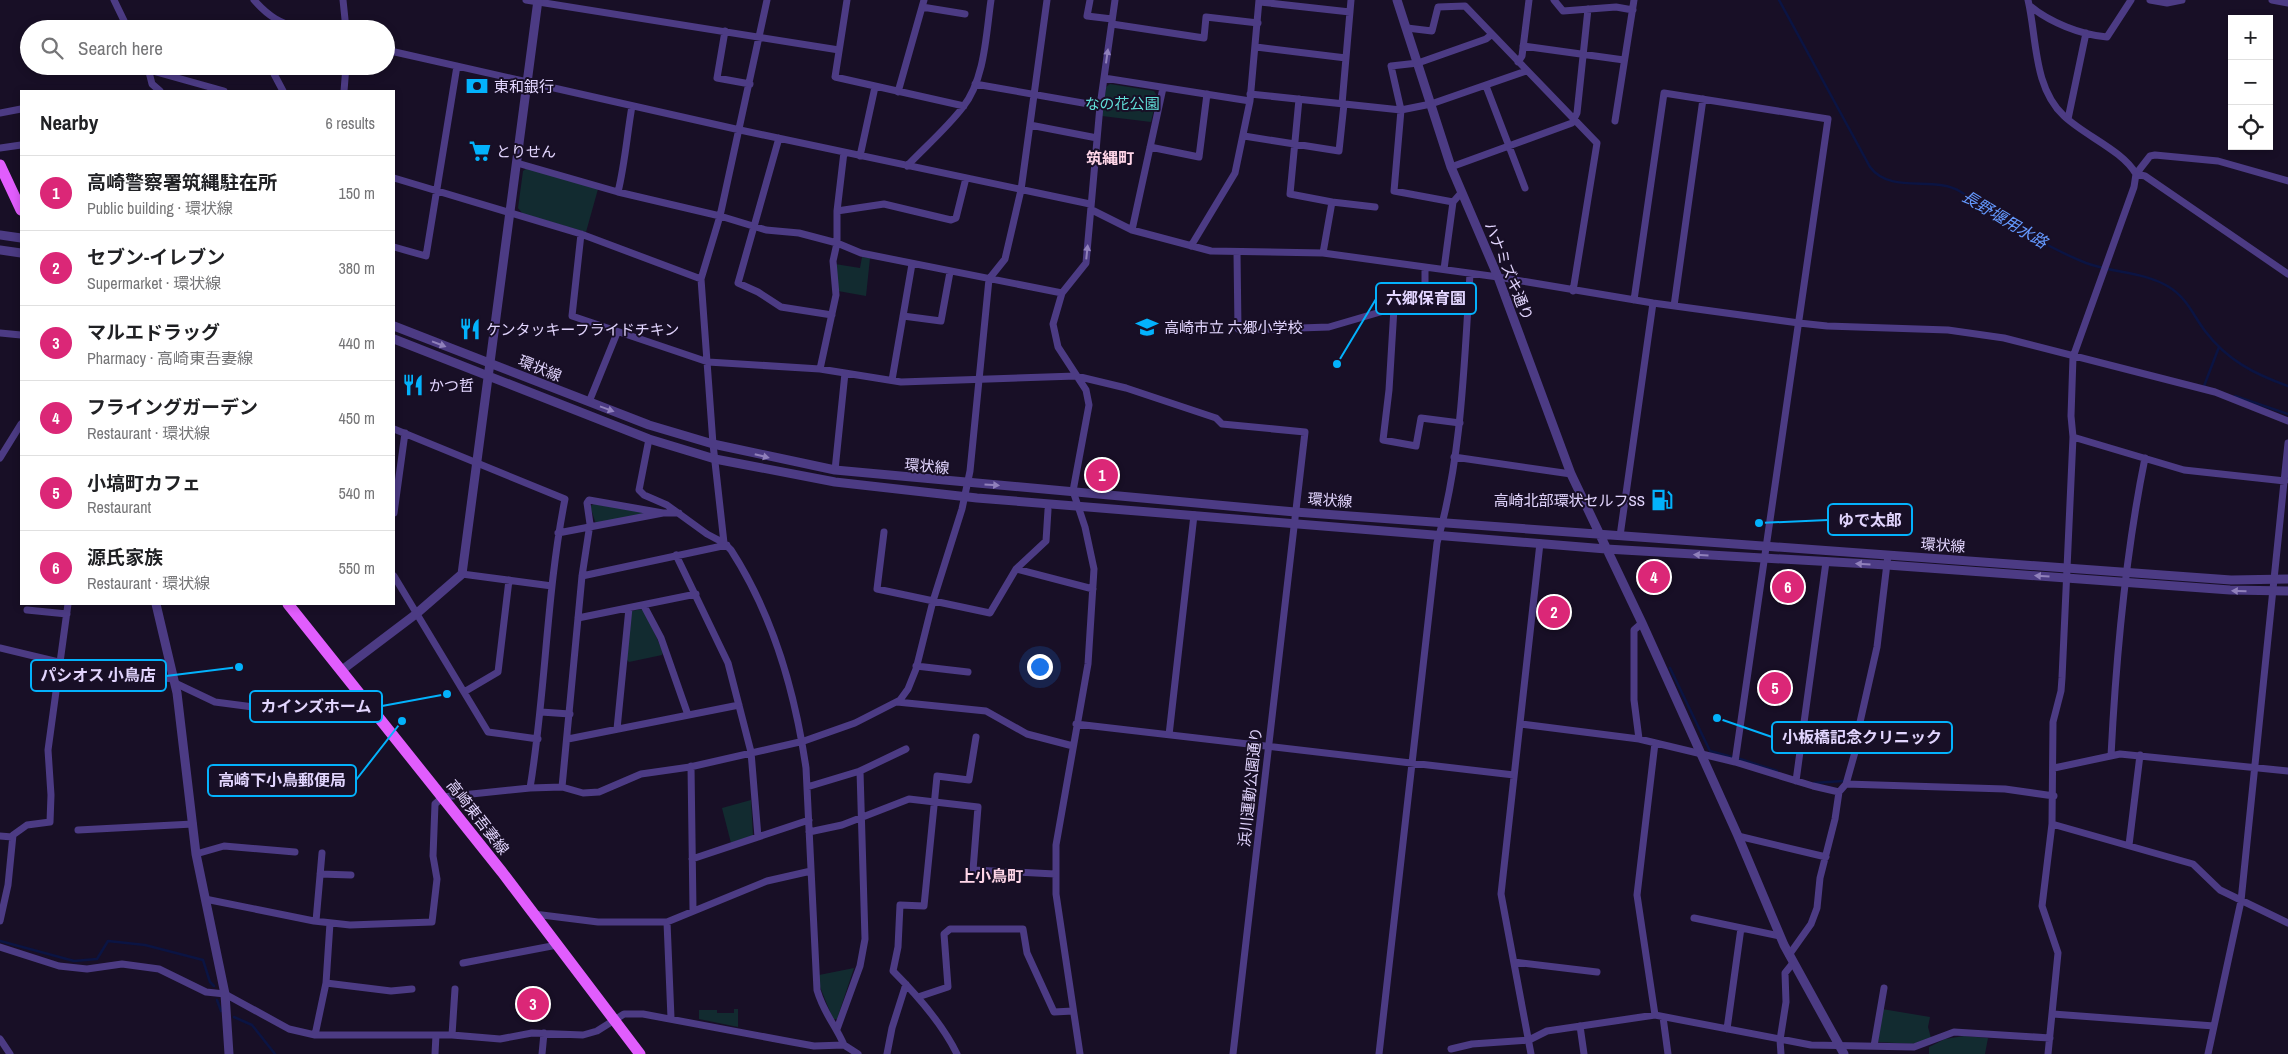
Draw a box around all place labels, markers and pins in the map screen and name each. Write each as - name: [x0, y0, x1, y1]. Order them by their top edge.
- bank icon: 東和銀行: [464, 73, 490, 99]
- place label: 東和銀行: [494, 76, 554, 97]
- supermarket icon: とりせん: [467, 138, 493, 164]
- place label: とりせん: [496, 141, 556, 162]
- callout: 六郷保育園: [1376, 283, 1476, 314]
- school or university icon: 高崎市立 六郷小学校: [1134, 314, 1160, 340]
- restaurant icon: ケンタッキーフライドチキン: [457, 316, 483, 342]
- place label: 高崎市立 六郷小学校: [1164, 317, 1302, 338]
- place label: ケンタッキーフライドチキン: [486, 319, 679, 340]
- restaurant icon: かつ哲: [400, 372, 426, 398]
- place label: かつ哲: [429, 375, 474, 396]
- pin: 1: [1086, 456, 1118, 494]
- fuel station icon: 高崎北部環状セルフSS: [1649, 487, 1675, 513]
- place label: 高崎北部環状セルフSS: [1494, 490, 1645, 511]
- callout: ゆで太郎: [1828, 504, 1912, 535]
- pin: 4: [1638, 558, 1670, 596]
- pin: 6: [1772, 568, 1804, 606]
- pin: 2: [1538, 593, 1570, 631]
- callout: パシオス 小鳥店: [31, 660, 166, 691]
- pin: 5: [1759, 669, 1791, 707]
- callout: カインズホーム: [250, 691, 382, 722]
- callout: 小板橋記念クリニック: [1772, 722, 1952, 753]
- callout: 高崎下小鳥郵便局: [208, 765, 356, 796]
- pin: 3: [517, 985, 549, 1023]

